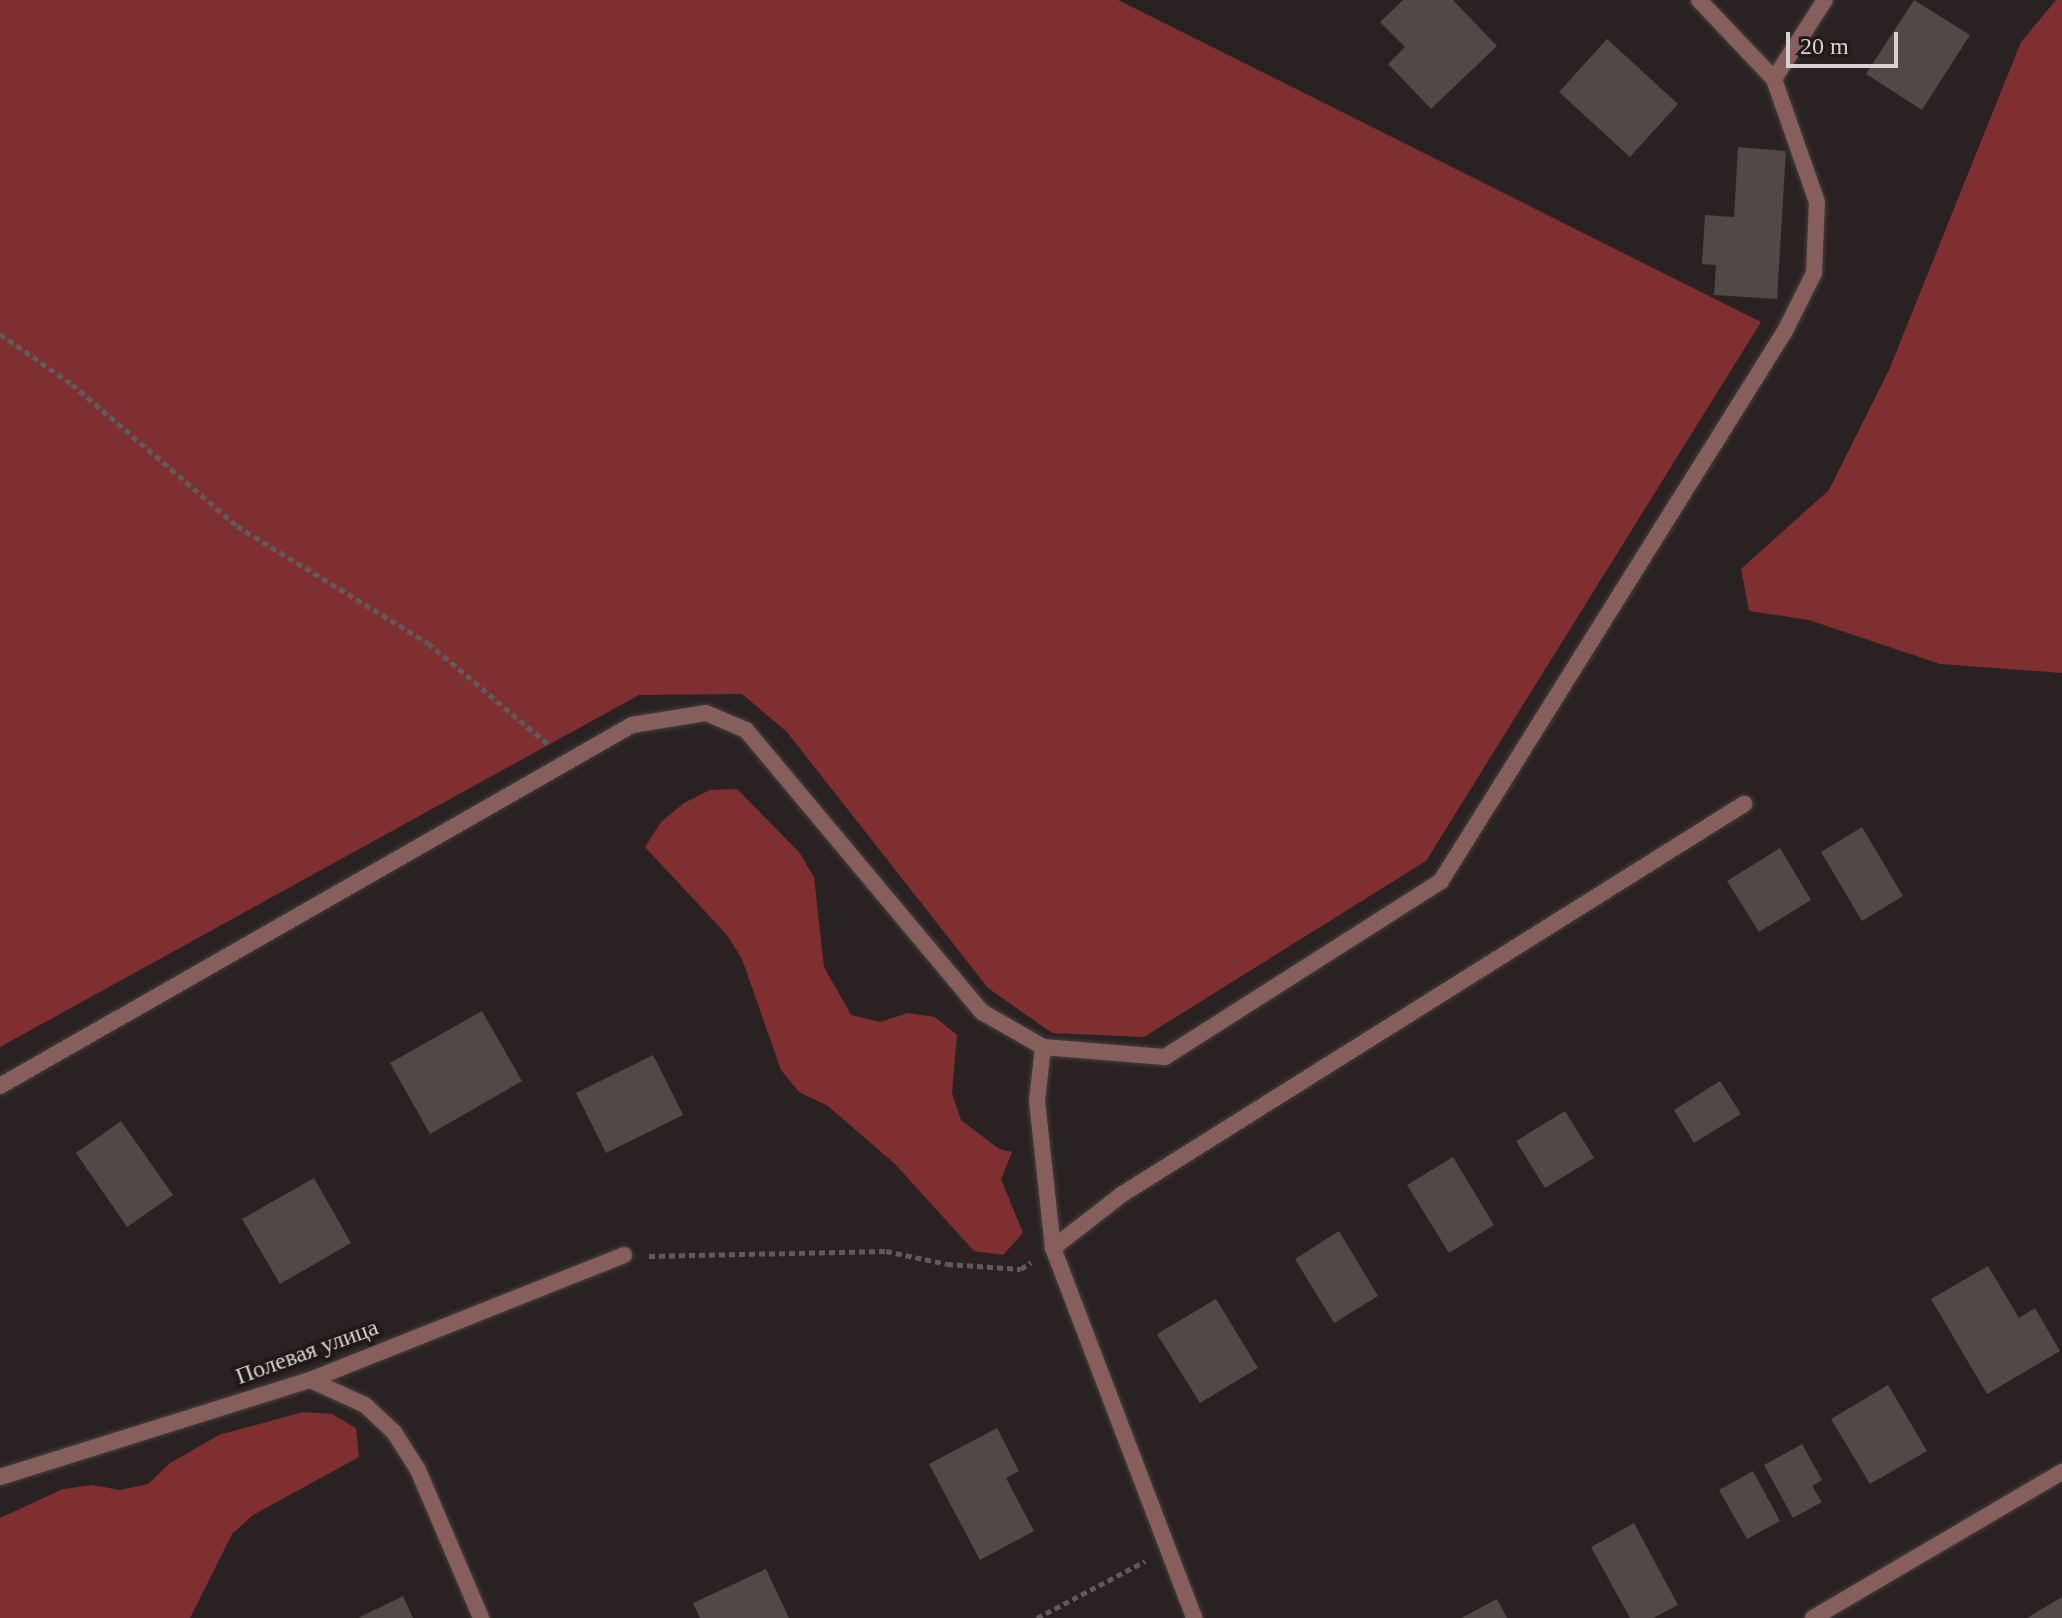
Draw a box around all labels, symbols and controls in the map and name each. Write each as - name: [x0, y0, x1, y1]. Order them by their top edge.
- scale bar: [1790, 16, 1902, 66]
- text: 20 m: [1800, 33, 1849, 59]
- street label: Полевая улица: [232, 1313, 382, 1391]

